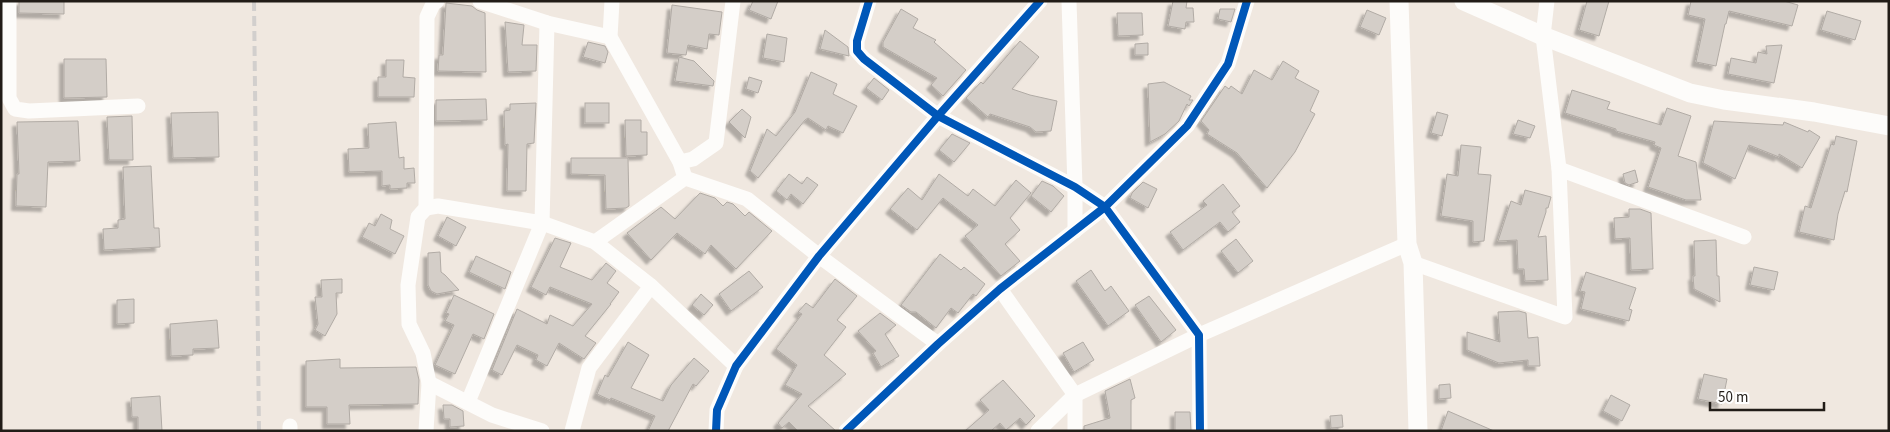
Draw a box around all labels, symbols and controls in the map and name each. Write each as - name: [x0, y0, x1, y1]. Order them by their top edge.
- scale bar: [1710, 380, 1824, 412]
- text: 50 m: [1718, 387, 1748, 408]

